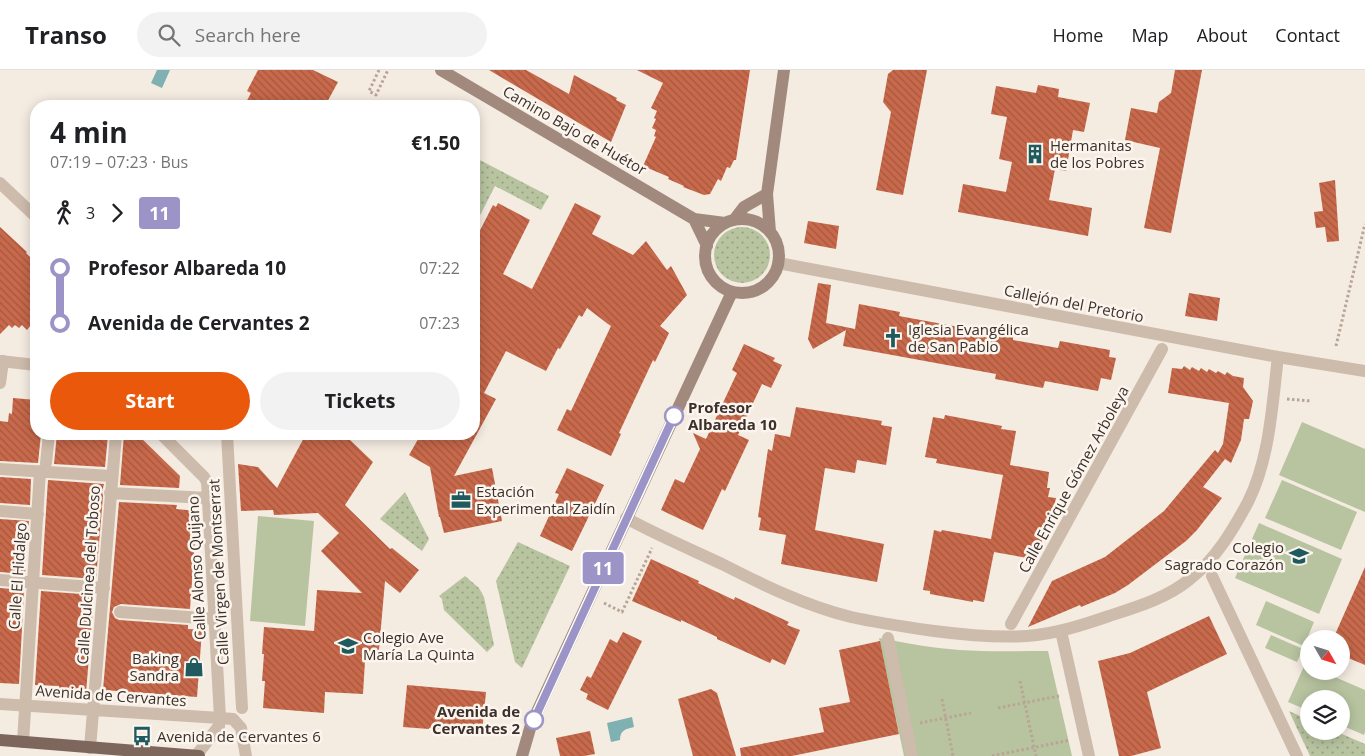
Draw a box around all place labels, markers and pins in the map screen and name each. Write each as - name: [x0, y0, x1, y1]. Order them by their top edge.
- place label: Hermanitas de los Pobres: [1050, 135, 1144, 172]
- building icon: Hermanitas de los Pobres: [1024, 143, 1046, 165]
- place label: Iglesia Evangélica de San Pablo: [908, 319, 1029, 356]
- church icon: Iglesia Evangélica de San Pablo: [882, 327, 904, 349]
- place label: Profesor Albareda 10: [688, 397, 777, 434]
- marker: Profesor Albareda 10: [664, 406, 684, 426]
- place label: Estación Experimental Zaidín: [476, 481, 615, 518]
- office icon: Estación Experimental Zaidín: [450, 489, 472, 511]
- place label: Colegio Sagrado Corazón: [1165, 537, 1284, 574]
- school or university icon: Colegio Sagrado Corazón: [1288, 545, 1310, 567]
- place label: Colegio Ave María La Quinta: [363, 627, 475, 664]
- school or university icon: Colegio Ave María La Quinta: [337, 635, 359, 657]
- place label: Baking Sandra: [130, 648, 179, 685]
- shop icon: Baking Sandra: [183, 656, 205, 678]
- place label: Avenida de Cervantes 2: [432, 701, 520, 738]
- marker: Avenida de Cervantes 2: [524, 710, 544, 730]
- bus stop icon: Avenida de Cervantes 6: [131, 725, 153, 747]
- place label: Avenida de Cervantes 6: [157, 726, 321, 746]

